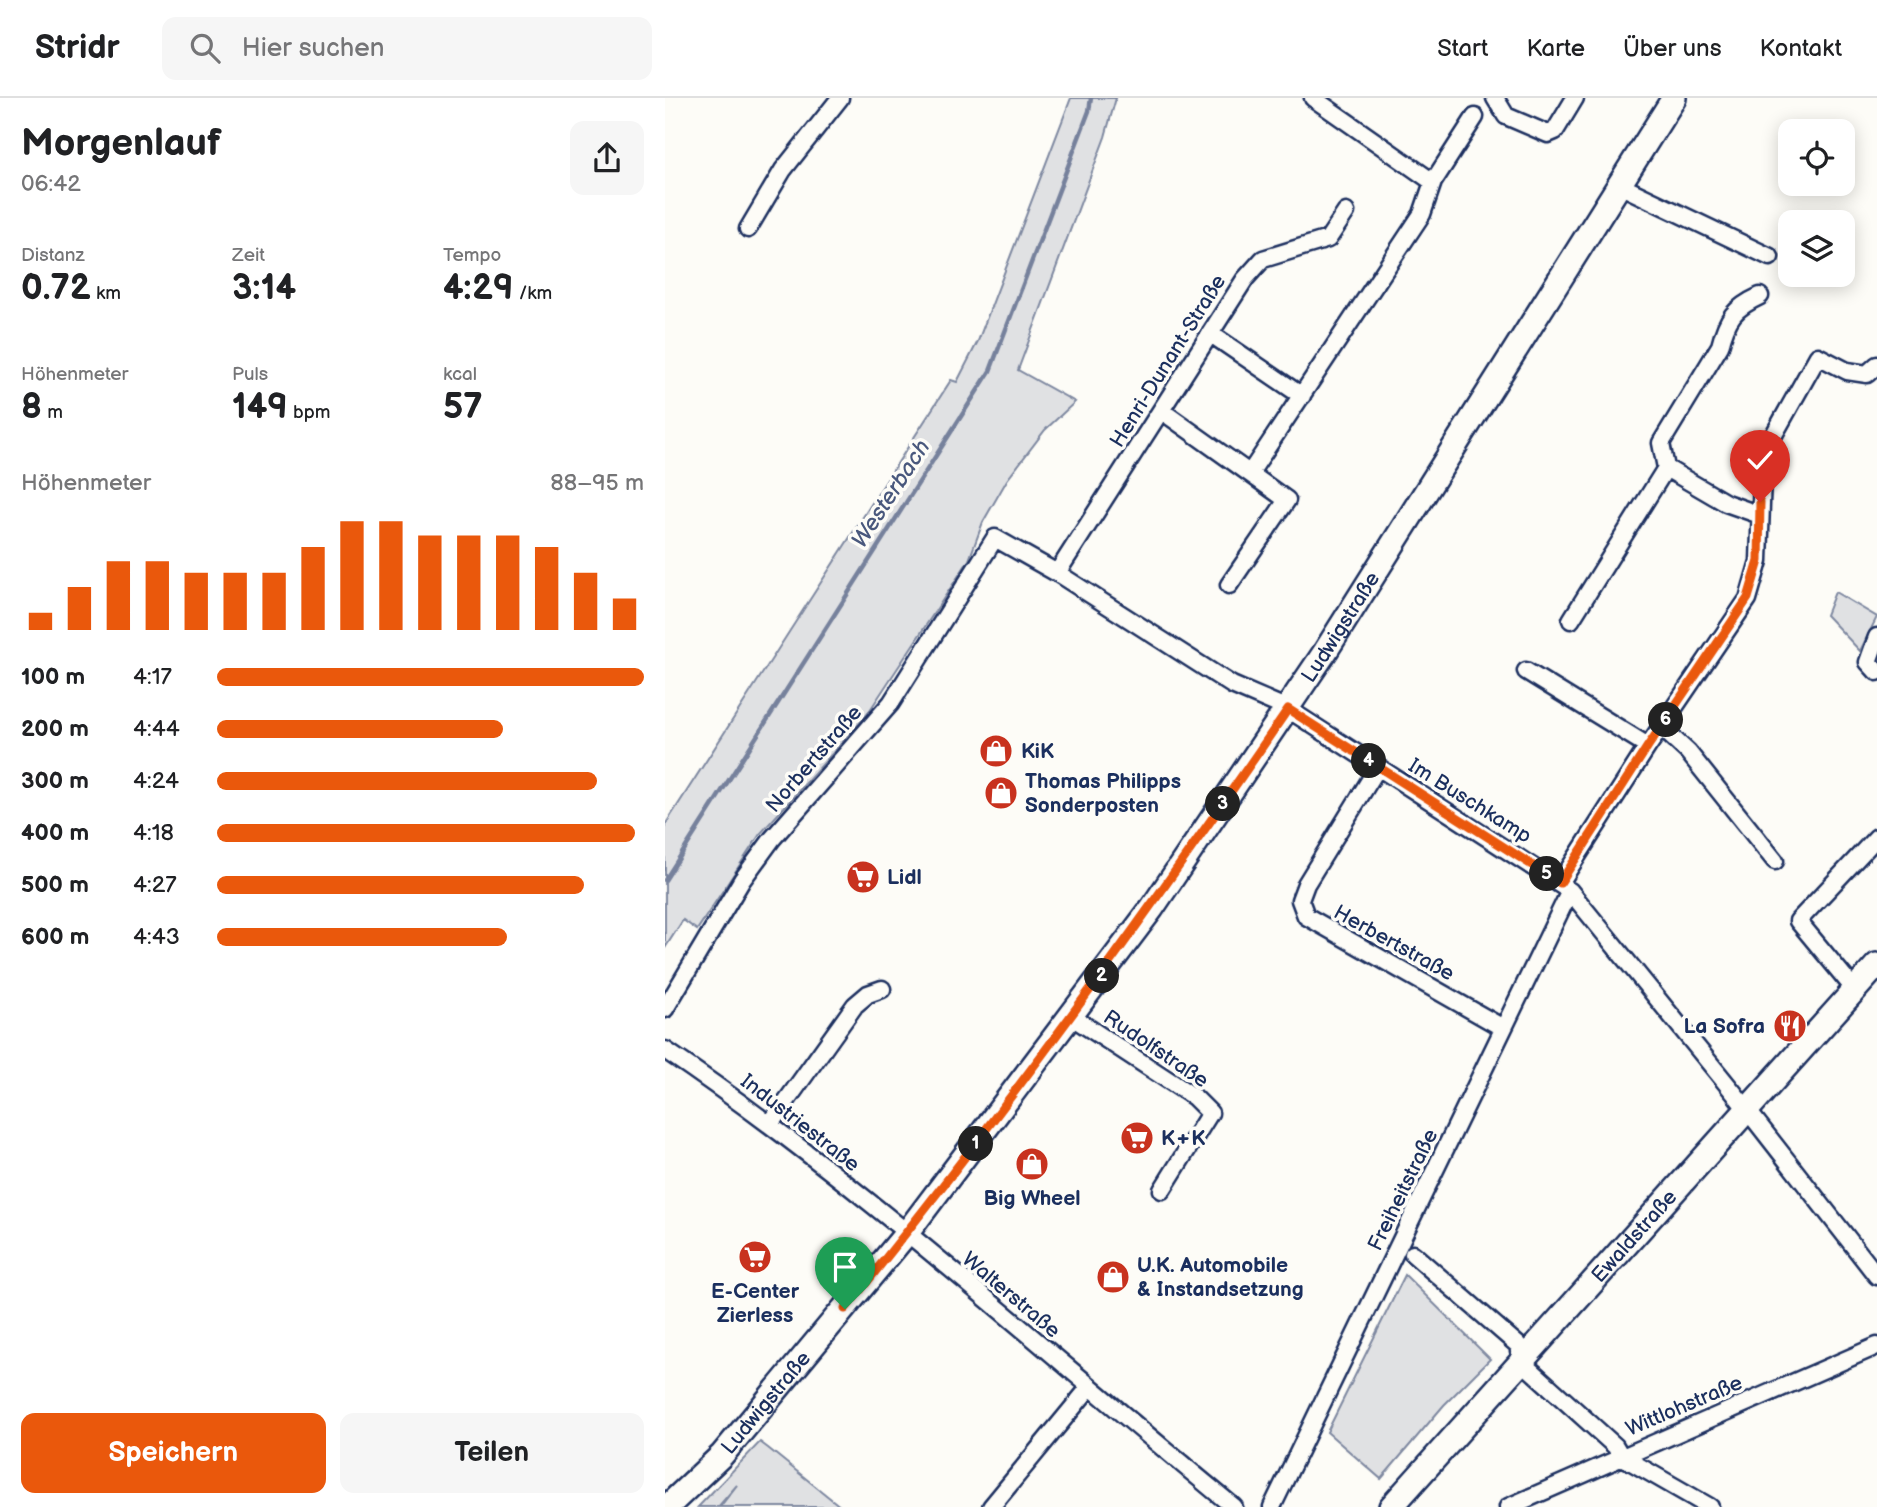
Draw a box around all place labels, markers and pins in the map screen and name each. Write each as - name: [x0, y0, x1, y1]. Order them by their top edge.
- pin: [1730, 430, 1790, 502]
- pin: 6: [1649, 702, 1683, 738]
- shop icon: KiK: [977, 732, 1015, 770]
- place label: KiK: [1021, 739, 1054, 764]
- pin: 4: [1351, 744, 1387, 778]
- place label: Thomas Philipps Sonderposten: [1025, 769, 1181, 818]
- shop icon: Thomas Philipps Sonderposten: [982, 774, 1020, 812]
- pin: 3: [1205, 786, 1241, 822]
- pin: 5: [1529, 856, 1565, 892]
- supermarket icon: Lidl: [844, 858, 882, 896]
- place label: Lidl: [887, 865, 922, 890]
- pin: 2: [1085, 958, 1119, 994]
- restaurant icon: La Sofra: [1771, 1007, 1809, 1045]
- place label: La Sofra: [1683, 1014, 1765, 1039]
- supermarket icon: K+K: [1118, 1119, 1156, 1157]
- pin: 1: [959, 1126, 993, 1162]
- place label: K+K: [1161, 1126, 1205, 1151]
- shop icon: Big Wheel: [1013, 1145, 1051, 1183]
- place label: Big Wheel: [983, 1186, 1081, 1211]
- pin: [815, 1237, 875, 1309]
- supermarket icon: E-Center Zierless: [736, 1238, 774, 1276]
- place label: U.K. Automobile & Instandsetzung: [1137, 1253, 1304, 1302]
- shop icon: U.K. Automobile & Instandsetzung: [1094, 1258, 1132, 1296]
- place label: E-Center Zierless: [711, 1279, 800, 1328]

